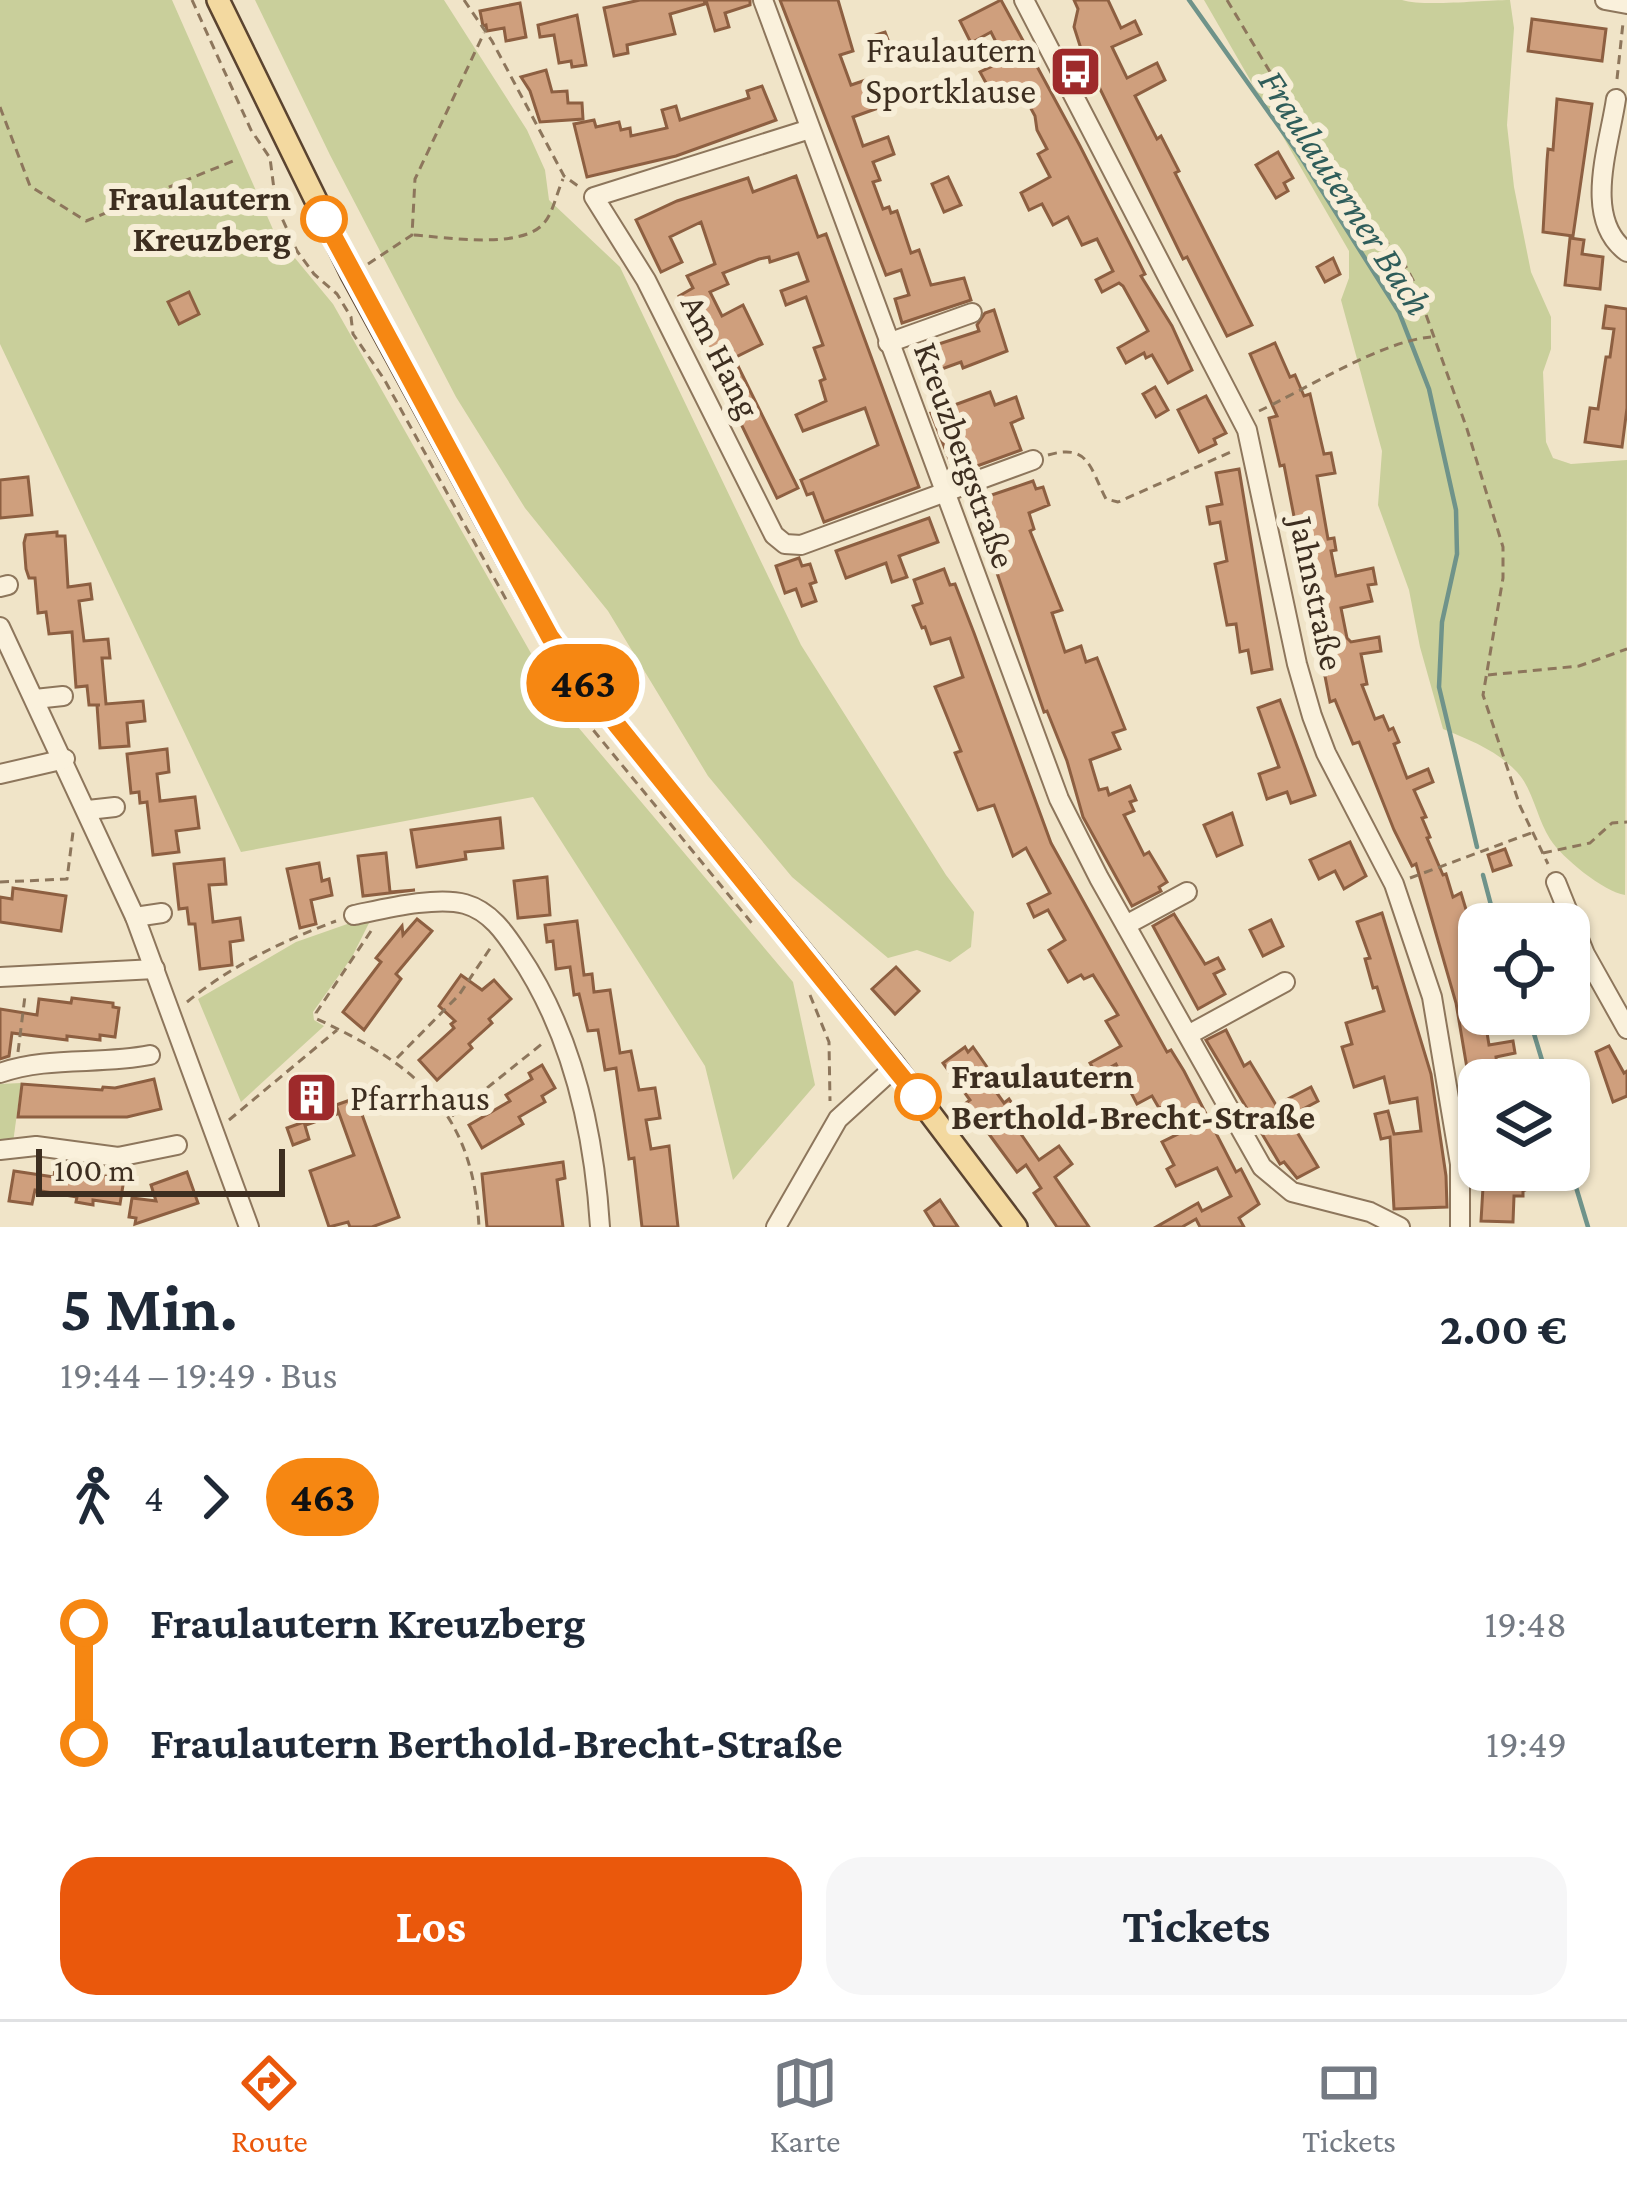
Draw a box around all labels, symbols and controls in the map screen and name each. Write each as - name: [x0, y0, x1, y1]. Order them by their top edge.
- place label: Fraulautern Sportklause: [865, 30, 1036, 111]
- bus stop icon: Fraulautern Sportklause: [1047, 43, 1103, 99]
- water label: Fraulauterner Bach: [1251, 61, 1441, 323]
- place label: Fraulautern Kreuzberg: [108, 178, 291, 259]
- marker: Fraulautern Kreuzberg: [302, 197, 346, 241]
- street label: Am Hang: [673, 288, 769, 424]
- street label: Kreuzbergstraße: [906, 337, 1024, 573]
- street label: Jahnstraße: [1281, 509, 1353, 674]
- line badge: 463: [514, 644, 652, 722]
- text: 463: [550, 659, 616, 706]
- map controls: [1458, 903, 1590, 1191]
- button: locate: [1458, 903, 1590, 1035]
- place label: Fraulautern Berthold-Brecht-Straße: [951, 1056, 1315, 1137]
- button: layers: [1458, 1059, 1590, 1191]
- building icon: Pfarrhaus: [283, 1070, 339, 1126]
- marker: Fraulautern Berthold-Brecht-Straße: [896, 1075, 940, 1119]
- place label: Pfarrhaus: [350, 1078, 490, 1118]
- scale bar: [36, 1143, 285, 1196]
- text: 100 m: [54, 1151, 135, 1188]
- text: 5 Min.: [60, 1271, 238, 1344]
- text: 2.00 €: [1440, 1304, 1567, 1354]
- text: 19:44 – 19:49 · Bus: [60, 1353, 338, 1396]
- icon: walk: [60, 1464, 126, 1530]
- icon: forward: [182, 1464, 248, 1530]
- text: 463: [290, 1473, 355, 1520]
- text: 4: [144, 1476, 164, 1519]
- text: Fraulautern Kreuzberg: [150, 1598, 585, 1648]
- text: 19:48: [1484, 1602, 1567, 1645]
- text: Fraulautern Berthold-Brecht-Straße: [150, 1718, 843, 1768]
- text: 19:49: [1486, 1722, 1567, 1765]
- button: Los: [60, 1857, 802, 1995]
- button: Tickets: [826, 1857, 1567, 1995]
- tab: Route: [231, 2050, 308, 2159]
- tab: Karte: [770, 2050, 841, 2159]
- tab: Tickets: [1302, 2050, 1396, 2159]

